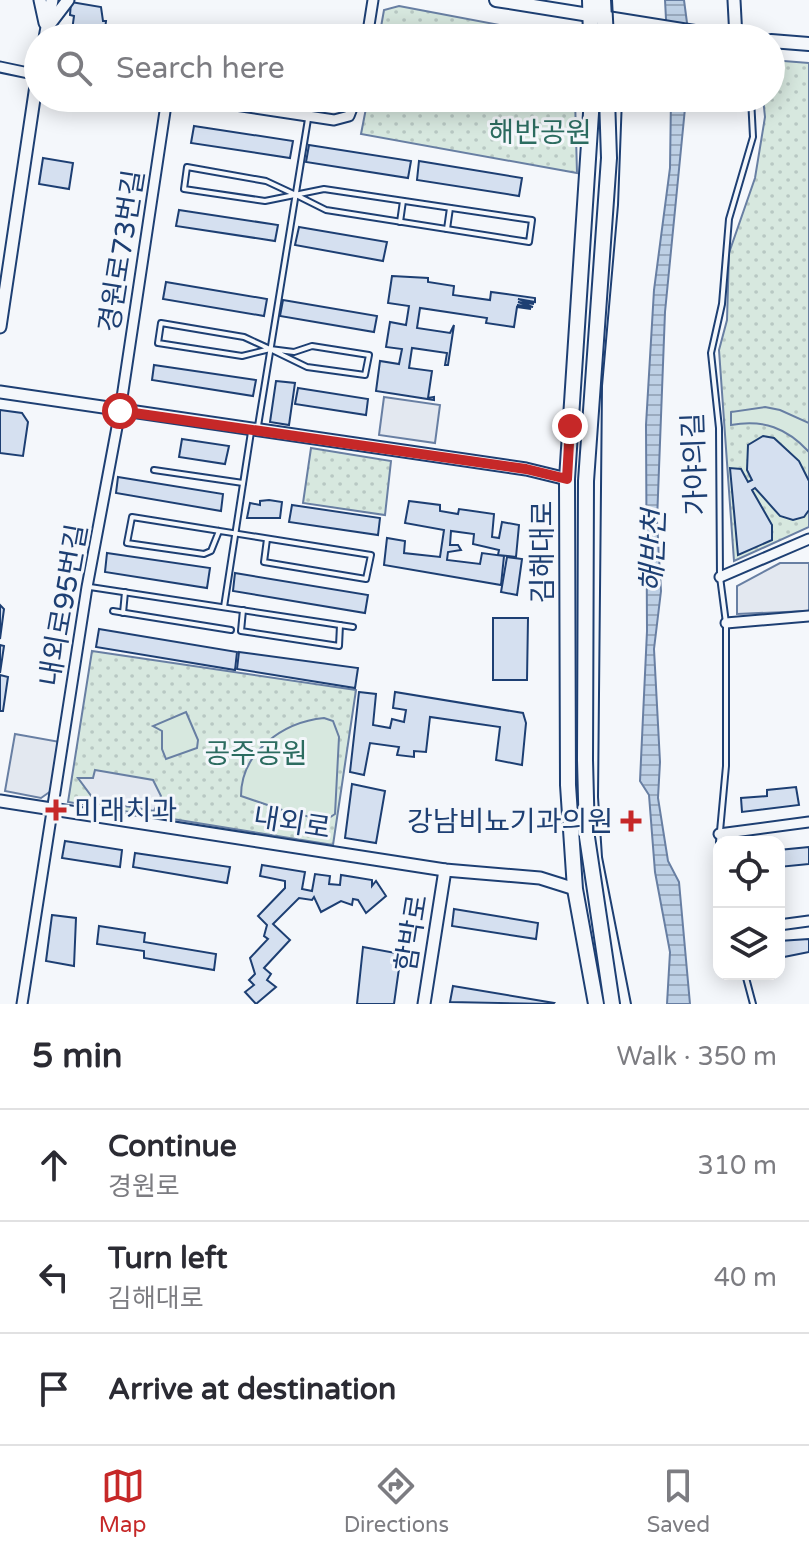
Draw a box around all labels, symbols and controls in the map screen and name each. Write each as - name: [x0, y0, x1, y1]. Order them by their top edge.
- search box: [24, 24, 785, 112]
- icon: search: [52, 46, 96, 90]
- text: Search here: [116, 50, 285, 87]
- park label: 해반공원: [488, 116, 592, 150]
- street label: 경원로73번길: [92, 168, 152, 335]
- route start: [102, 393, 138, 429]
- route end: [552, 408, 588, 444]
- street label: 가야의길: [676, 412, 714, 516]
- street label: 김해대로: [526, 500, 560, 604]
- water label: 해반천: [634, 506, 674, 593]
- street label: 내외로95번길: [33, 521, 95, 689]
- park label: 공주공원: [204, 737, 308, 771]
- place label: 미래치과: [74, 794, 177, 828]
- marker: 미래치과: [45, 799, 67, 821]
- street label: 내외로: [251, 800, 333, 846]
- place label: 강남비뇨기과의원: [407, 805, 613, 839]
- marker: 강남비뇨기과의원: [620, 810, 642, 832]
- map controls: [713, 836, 785, 980]
- button: locate: [713, 836, 785, 908]
- street label: 함박로: [389, 892, 435, 974]
- button: layers: [713, 908, 785, 980]
- text: 5 min: [32, 1036, 123, 1077]
- text: Walk · 350 m: [617, 1041, 777, 1072]
- text: Continue: [108, 1128, 237, 1165]
- icon: ahead: [32, 1143, 76, 1187]
- text: 310 m: [697, 1150, 777, 1181]
- text: 경원로: [108, 1171, 180, 1202]
- text: Turn left: [108, 1240, 227, 1277]
- icon: left: [32, 1255, 76, 1299]
- text: 40 m: [714, 1262, 777, 1293]
- text: 김해대로: [108, 1283, 204, 1314]
- icon: arrive: [32, 1367, 76, 1411]
- text: Arrive at destination: [108, 1371, 396, 1408]
- tab: Map: [99, 1464, 146, 1538]
- tab: Directions: [344, 1464, 449, 1538]
- tab: Saved: [647, 1464, 710, 1538]

